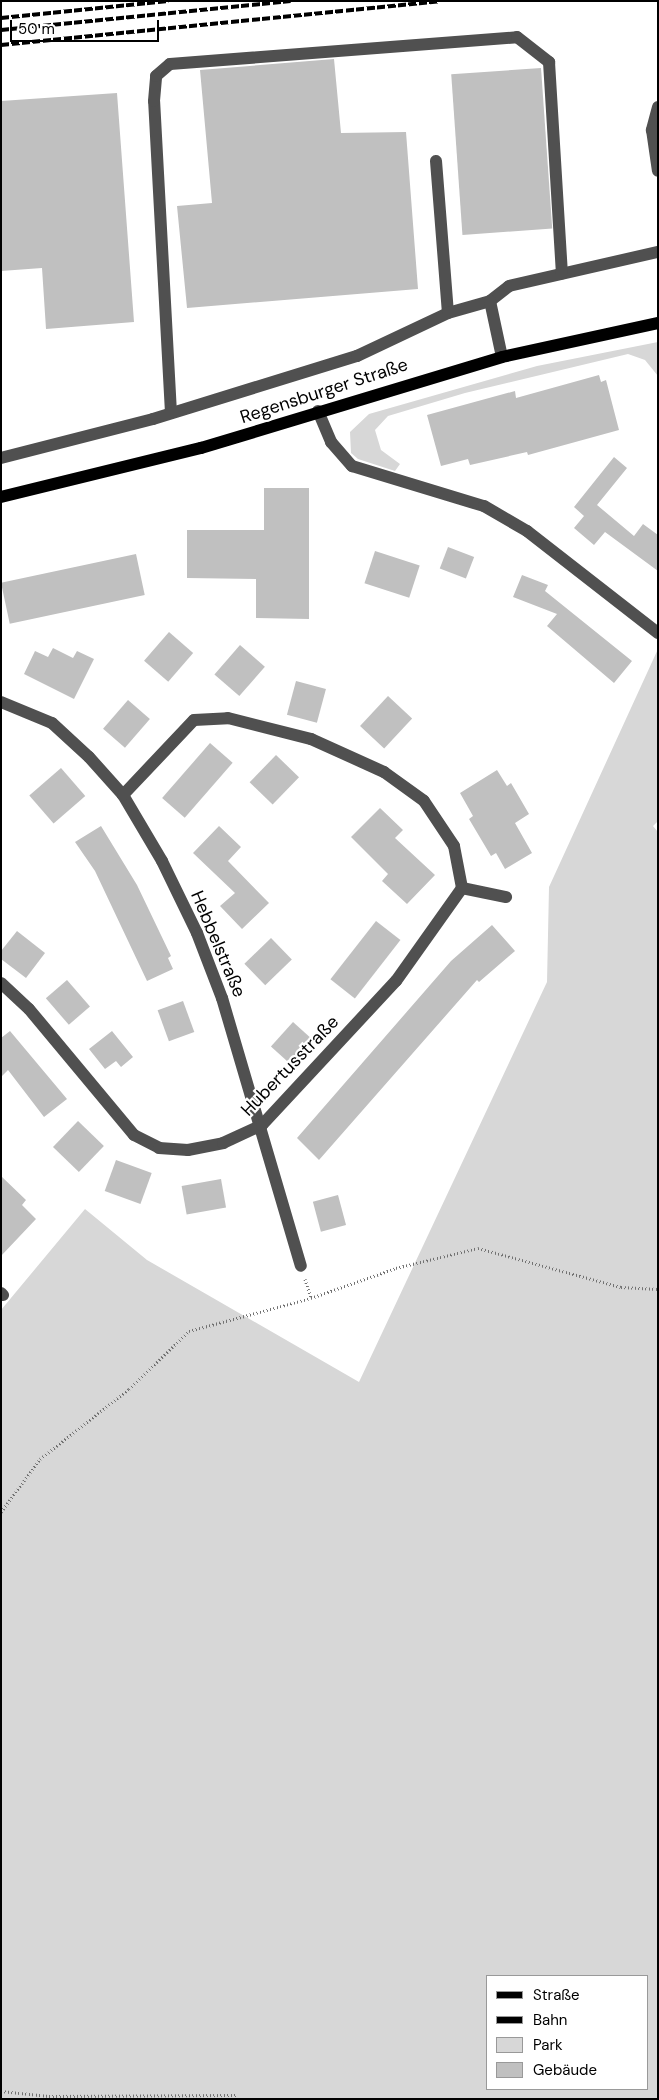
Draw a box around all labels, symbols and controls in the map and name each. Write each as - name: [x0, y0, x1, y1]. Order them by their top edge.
- scale bar: [12, 10, 161, 42]
- text: 50 m: [18, 19, 55, 39]
- street label: Regensburger Straße: [238, 354, 410, 428]
- street label: Hebbelstraße: [186, 888, 250, 1000]
- street label: Hubertusstraße: [237, 1011, 343, 1121]
- legend: [487, 1975, 649, 2090]
- text: Straße: [533, 1985, 580, 2005]
- text: Bahn: [533, 2010, 567, 2030]
- text: Park: [533, 2035, 563, 2055]
- text: Gebäude: [533, 2060, 597, 2080]

